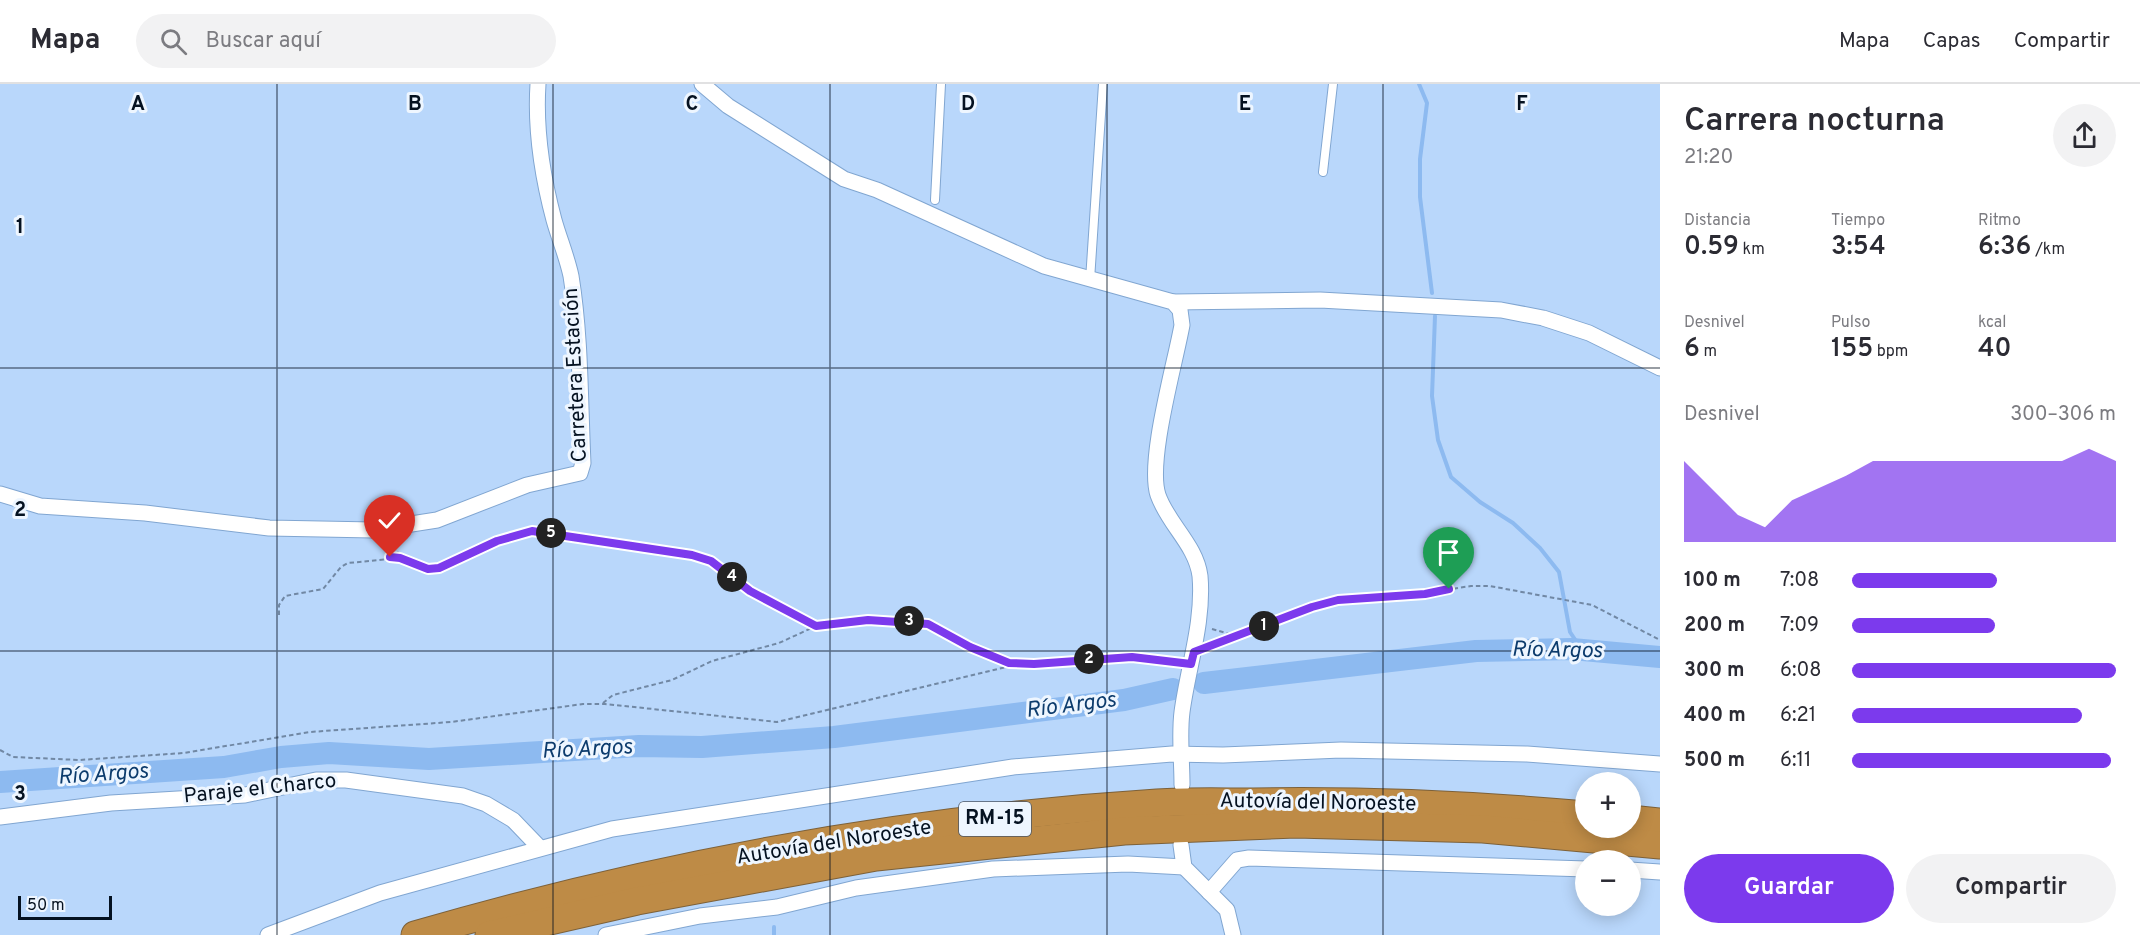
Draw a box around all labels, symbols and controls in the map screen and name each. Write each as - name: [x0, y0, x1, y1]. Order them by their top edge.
- search box: [136, 14, 556, 68]
- text: Mapa: [30, 23, 100, 59]
- icon: search: [157, 25, 190, 58]
- text: Buscar aquí: [205, 28, 321, 55]
- text: Mapa: [1839, 28, 1890, 55]
- text: Capas: [1923, 28, 1981, 55]
- text: Compartir: [2014, 28, 2110, 55]
- text: A: [131, 92, 145, 118]
- text: B: [408, 92, 422, 118]
- text: C: [686, 92, 698, 118]
- text: D: [961, 92, 975, 118]
- text: E: [1239, 92, 1251, 118]
- text: F: [1516, 92, 1528, 118]
- text: Carrera nocturna: [1684, 101, 1945, 143]
- button: share: [2053, 104, 2116, 167]
- text: 21:20: [1684, 145, 1733, 171]
- text: Distancia: [1684, 211, 1751, 231]
- text: Tiempo: [1831, 211, 1885, 231]
- text: Ritmo: [1978, 211, 2021, 231]
- text: 1: [16, 215, 24, 241]
- text: 0.59: [1684, 231, 1739, 264]
- text: 3:54: [1831, 231, 1886, 264]
- text: 6:36: [1978, 231, 2031, 264]
- text: km: [1739, 240, 1765, 260]
- text: /km: [2031, 240, 2065, 260]
- street label: Carretera Estación: [558, 287, 594, 463]
- text: Desnivel: [1684, 313, 1745, 333]
- text: Pulso: [1831, 313, 1870, 333]
- text: kcal: [1978, 313, 2006, 333]
- text: 6: [1684, 333, 1700, 366]
- text: 155: [1831, 333, 1873, 366]
- text: 40: [1978, 333, 2012, 366]
- text: m: [1700, 342, 1717, 362]
- text: bpm: [1873, 342, 1908, 362]
- text: Desnivel: [1684, 402, 1760, 428]
- text: 300–306 m: [2010, 402, 2116, 428]
- pin: [364, 495, 415, 557]
- text: 2: [14, 498, 26, 524]
- icon: check: [373, 504, 406, 537]
- pin: 5: [536, 518, 566, 548]
- text: 5: [546, 523, 556, 543]
- pin: [1423, 527, 1474, 589]
- icon: arrive: [1432, 536, 1465, 569]
- pin: 4: [717, 562, 747, 592]
- text: 4: [727, 567, 737, 587]
- text: 100 m: [1684, 568, 1741, 594]
- text: 7:08: [1780, 568, 1819, 594]
- pin: 3: [894, 606, 924, 636]
- text: 3: [904, 611, 914, 631]
- pin: 1: [1249, 611, 1279, 641]
- text: 200 m: [1684, 613, 1745, 639]
- text: 7:09: [1780, 613, 1819, 639]
- text: 1: [1261, 616, 1267, 636]
- water label: Río Argos: [1511, 637, 1604, 665]
- pin: 2: [1074, 644, 1104, 674]
- text: 2: [1084, 649, 1094, 669]
- text: 300 m: [1684, 658, 1745, 684]
- text: 6:08: [1780, 658, 1822, 684]
- water label: Río Argos: [1024, 687, 1119, 725]
- text: 400 m: [1684, 703, 1746, 729]
- text: 6:21: [1780, 703, 1816, 729]
- water label: Río Argos: [541, 734, 634, 766]
- text: 500 m: [1684, 748, 1745, 774]
- text: 6:11: [1780, 748, 1811, 774]
- water label: Río Argos: [57, 758, 150, 792]
- street label: Paraje el Charco: [182, 768, 338, 810]
- map controls: [1575, 772, 1641, 916]
- button: +: [1575, 772, 1641, 838]
- text: 3: [14, 782, 26, 808]
- street label: Autovía del Noroeste: [1219, 788, 1417, 818]
- road number: RM-15: [959, 802, 1031, 836]
- street label: Autovía del Noroeste: [735, 814, 933, 872]
- button: −: [1575, 850, 1641, 916]
- button: Guardar: [1684, 854, 1894, 923]
- button: Compartir: [1906, 854, 2116, 923]
- scale bar: [18, 893, 112, 920]
- text: 50 m: [27, 896, 65, 916]

